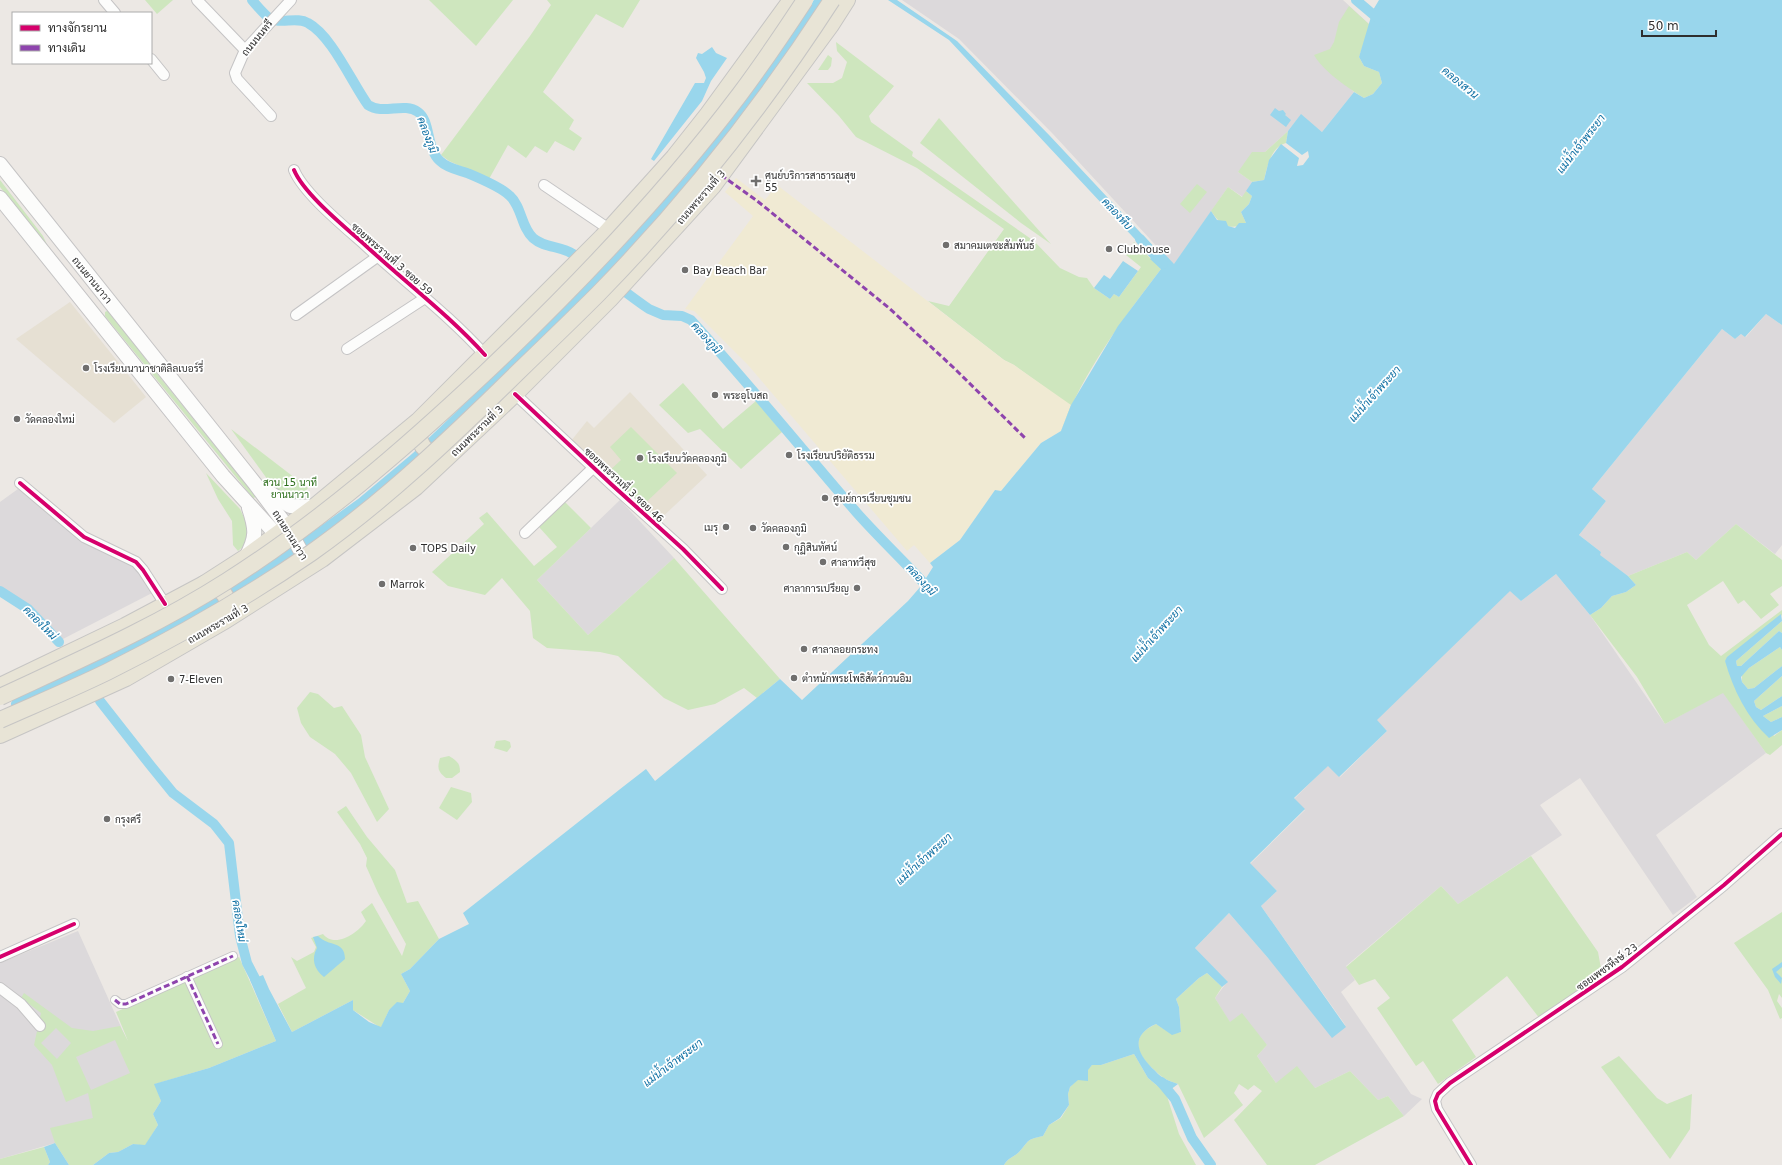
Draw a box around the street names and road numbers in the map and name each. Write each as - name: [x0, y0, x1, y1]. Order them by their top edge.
- street label: ถนนนนทรี: [239, 17, 275, 58]
- street label: ถนนพระรามที่ 3: [672, 166, 727, 226]
- street label: ซอยพระรามที่ 3 ซอย 59: [349, 219, 437, 297]
- street label: ถนนยานนาวา: [70, 255, 114, 306]
- street label: ถนนพระรามที่ 3: [447, 401, 505, 459]
- street label: ซอยพระรามที่ 3 ซอย 46: [582, 443, 668, 524]
- street label: ถนนยานนาวา: [270, 508, 310, 562]
- street label: ถนนพระรามที่ 3: [184, 600, 250, 646]
- street label: ซอยเพชรหึงษ์ 23: [1573, 940, 1640, 993]

